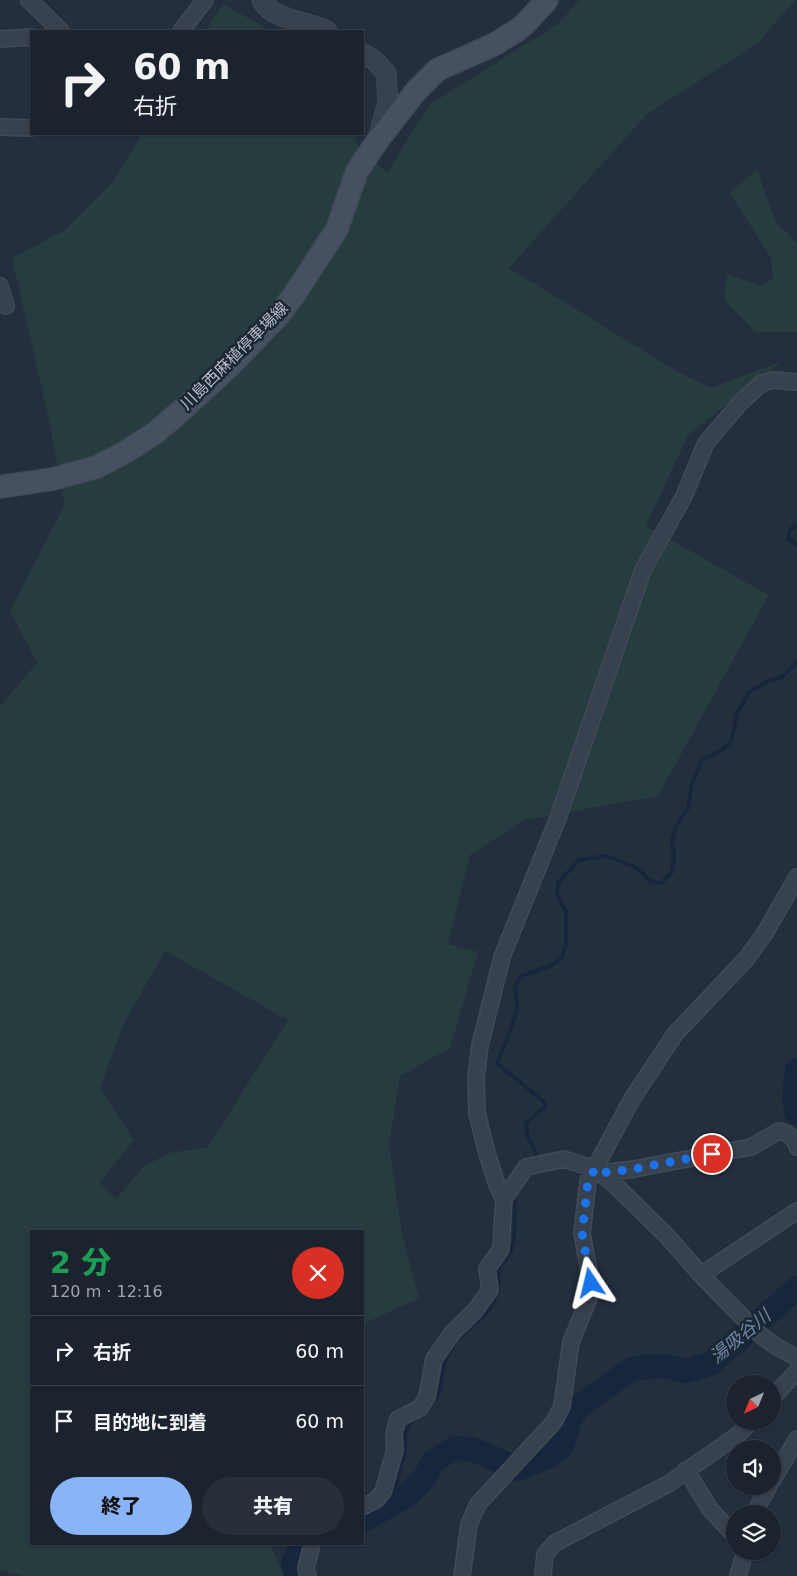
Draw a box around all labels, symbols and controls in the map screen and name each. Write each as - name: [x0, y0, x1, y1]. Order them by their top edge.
- text: 60 m: [133, 47, 230, 87]
- icon: right: [50, 50, 115, 115]
- text: 右折: [133, 94, 177, 119]
- street label: 川島西麻植停車場線: [176, 298, 292, 414]
- pin: [691, 1133, 733, 1175]
- icon: arrive: [698, 1140, 726, 1168]
- text: 2 分: [50, 1245, 111, 1280]
- button: close: [292, 1247, 344, 1299]
- position arrow: [564, 1256, 616, 1308]
- text: 120 m · 12:16: [50, 1282, 163, 1301]
- water label: 湯吸谷川: [706, 1304, 776, 1367]
- icon: right: [50, 1337, 78, 1365]
- text: 60 m: [295, 1340, 344, 1362]
- text: 右折: [93, 1341, 131, 1363]
- north arrow: [726, 1375, 781, 1430]
- map controls: [726, 1375, 781, 1560]
- icon: arrive: [50, 1407, 78, 1435]
- text: 60 m: [295, 1410, 344, 1432]
- text: 目的地に到着: [93, 1411, 207, 1433]
- button: sound: [726, 1440, 781, 1495]
- button: 終了: [50, 1477, 192, 1535]
- button: 共有: [202, 1477, 344, 1535]
- button: layers: [726, 1505, 781, 1560]

